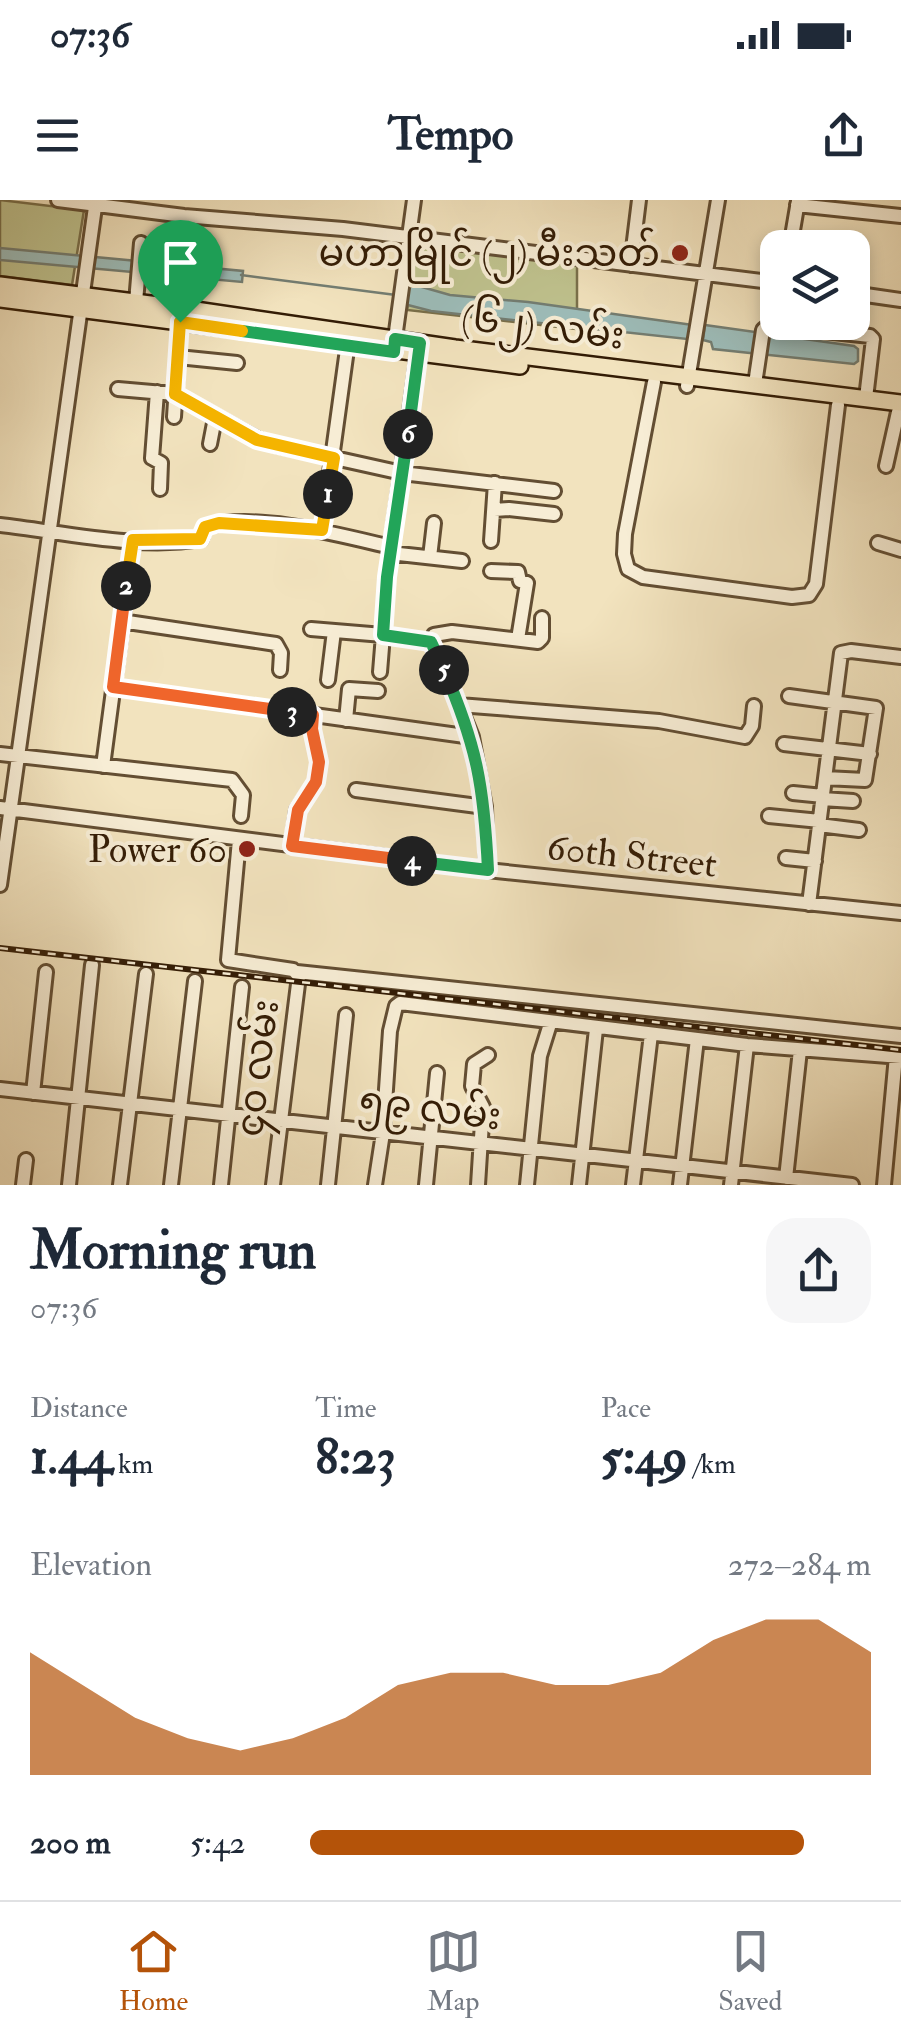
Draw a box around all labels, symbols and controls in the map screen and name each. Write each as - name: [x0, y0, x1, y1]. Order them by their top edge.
- text: 07:36: [50, 11, 130, 59]
- text: Tempo: [388, 107, 513, 163]
- icon: menu: [30, 108, 85, 163]
- icon: share: [816, 108, 871, 163]
- pin: [138, 220, 223, 323]
- place label: မဟာမြိုင် (၂) မီးသတ်: [319, 227, 660, 284]
- map controls: [760, 230, 870, 340]
- button: layers: [760, 230, 870, 340]
- icon: arrive: [153, 235, 208, 290]
- marker: မဟာမြိုင် (၂) မီးသတ်: [669, 242, 691, 264]
- street label: (၆၂) လမ်း: [458, 290, 627, 367]
- pin: 6: [383, 409, 433, 459]
- text: 6: [401, 416, 415, 451]
- pin: 1: [303, 469, 353, 519]
- text: 1: [323, 476, 333, 511]
- pin: 2: [101, 561, 151, 611]
- text: 2: [119, 568, 133, 603]
- pin: 5: [419, 645, 469, 695]
- text: 5: [438, 652, 450, 687]
- pin: 3: [267, 687, 317, 737]
- text: 3: [287, 694, 297, 729]
- street label: 60th Street: [545, 823, 719, 889]
- place label: Power 60: [88, 826, 227, 874]
- pin: 4: [387, 836, 437, 886]
- marker: Power 60: [236, 838, 258, 860]
- text: 4: [404, 843, 420, 878]
- street label: ၄၀ လမ်း: [223, 996, 296, 1140]
- street label: ၅၉ လမ်း: [355, 1074, 504, 1147]
- text: Morning run: [30, 1216, 316, 1285]
- button: share: [766, 1218, 871, 1323]
- text: 07:36: [30, 1288, 97, 1328]
- text: Distance: [30, 1391, 128, 1426]
- text: Time: [315, 1391, 377, 1426]
- text: Pace: [601, 1391, 651, 1426]
- text: 1.44: [30, 1426, 112, 1489]
- text: 8:23: [315, 1426, 396, 1489]
- text: 5:49: [601, 1426, 688, 1489]
- text: km: [112, 1447, 153, 1482]
- text: /km: [688, 1447, 736, 1482]
- text: Elevation: [30, 1545, 152, 1585]
- text: 272–284 m: [728, 1545, 871, 1585]
- text: 200 m: [30, 1823, 111, 1863]
- text: 5:42: [190, 1823, 245, 1863]
- tab: Home: [119, 1924, 188, 2019]
- tab: Map: [426, 1924, 481, 2019]
- tab: Saved: [718, 1924, 782, 2019]

